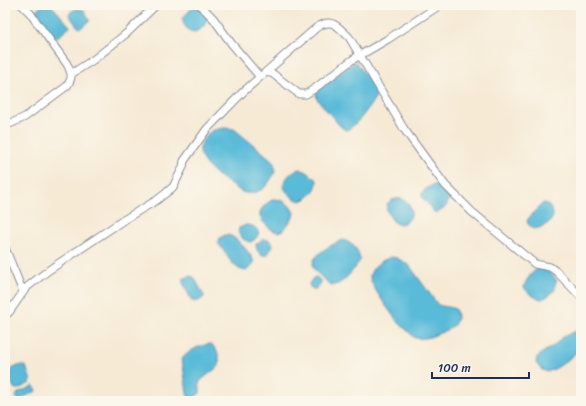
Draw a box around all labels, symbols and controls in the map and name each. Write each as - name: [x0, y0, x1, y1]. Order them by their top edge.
- scale bar: [432, 354, 529, 380]
- text: 100 m: [438, 357, 471, 379]

